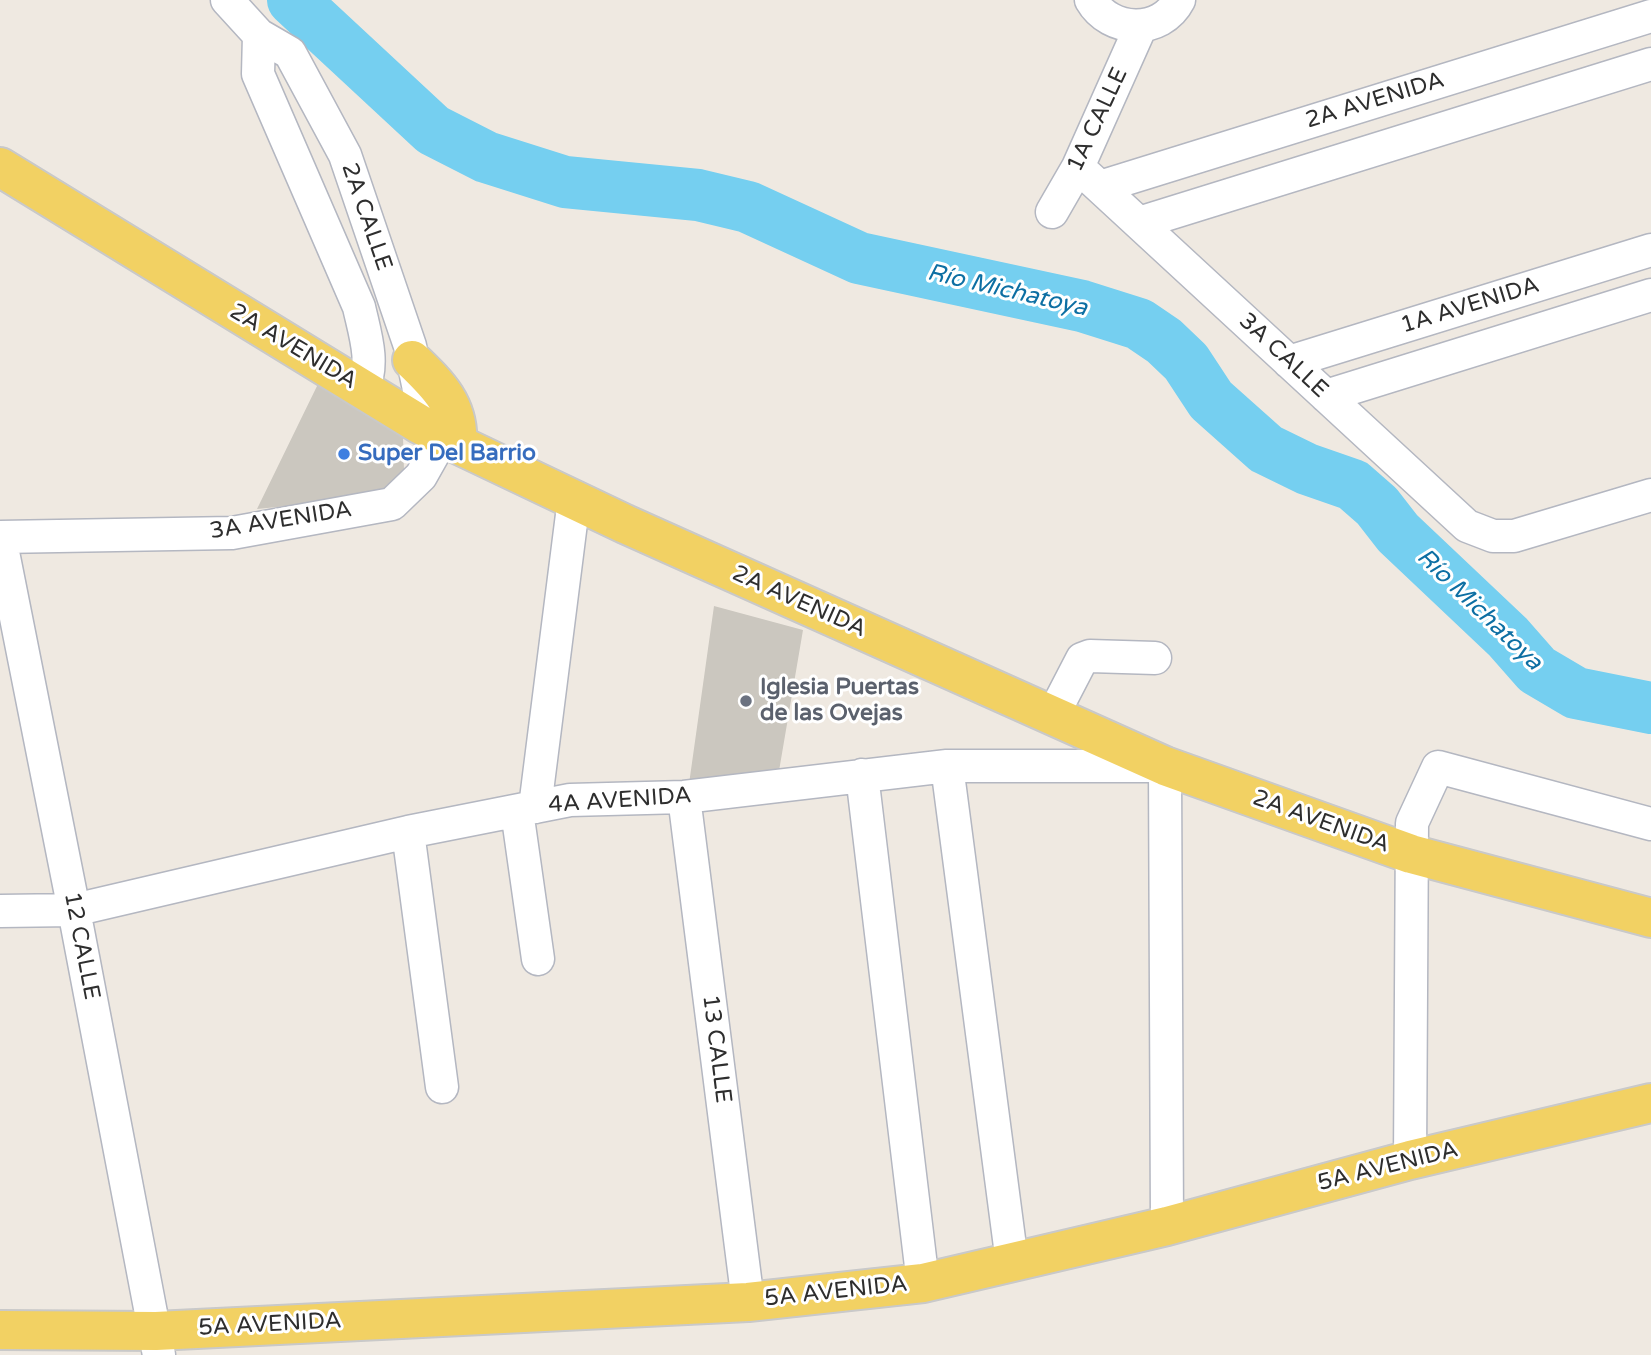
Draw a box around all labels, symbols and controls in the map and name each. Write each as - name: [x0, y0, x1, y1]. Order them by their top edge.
- street label: 1A CALLE: [1062, 63, 1134, 177]
- street label: 2A AVENIDA: [1302, 67, 1448, 135]
- street label: 2A CALLE: [335, 160, 397, 274]
- water label: Río Michatoya: [924, 259, 1090, 323]
- street label: 1A AVENIDA: [1397, 272, 1543, 340]
- street label: 2A AVENIDA: [224, 298, 362, 396]
- street label: 3A CALLE: [1233, 308, 1333, 404]
- place label: Super Del Barrio: [358, 440, 536, 468]
- marker: Super Del Barrio: [336, 446, 352, 462]
- street label: 3A AVENIDA: [208, 496, 354, 546]
- water label: Río Michatoya: [1410, 543, 1548, 677]
- street label: 2A AVENIDA: [728, 560, 870, 644]
- place label: Iglesia Puertas de las Ovejas: [760, 674, 919, 728]
- marker: Iglesia Puertas de las Ovejas: [738, 693, 754, 709]
- street label: 4A AVENIDA: [547, 782, 693, 820]
- street label: 2A AVENIDA: [1249, 784, 1393, 860]
- street label: 12 CALLE: [57, 890, 105, 1002]
- street label: 13 CALLE: [696, 993, 736, 1105]
- street label: 5A AVENIDA: [1315, 1136, 1461, 1198]
- street label: 5A AVENIDA: [763, 1271, 909, 1313]
- street label: 5A AVENIDA: [198, 1307, 342, 1343]

